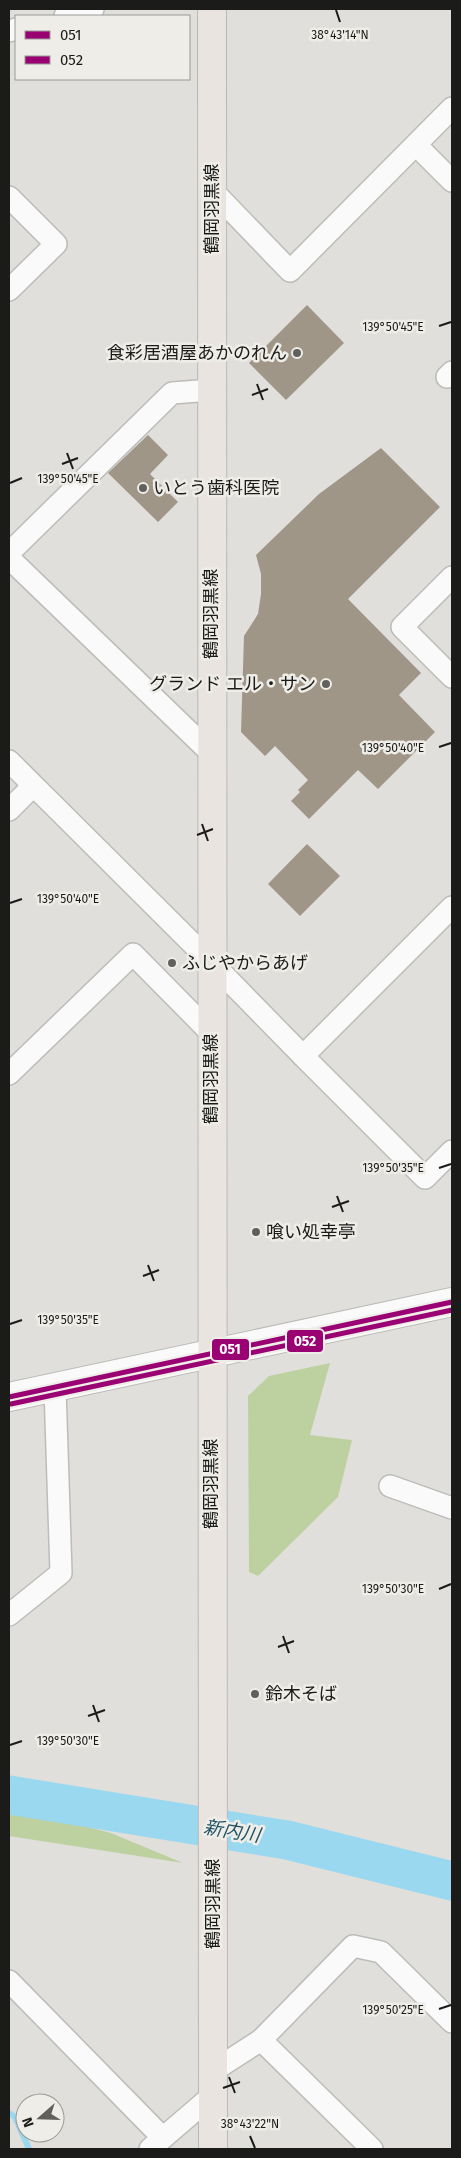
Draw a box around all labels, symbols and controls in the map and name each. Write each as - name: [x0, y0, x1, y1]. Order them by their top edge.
- legend: [15, 15, 190, 80]
- text: 051: [60, 26, 82, 44]
- text: 38°43'14"N: [311, 28, 369, 42]
- text: 052: [60, 51, 83, 69]
- street label: 鶴岡羽黒線: [201, 164, 223, 254]
- text: 139°50'45"E: [362, 320, 424, 334]
- place label: 食彩居酒屋あかのれん: [107, 342, 287, 364]
- marker: 食彩居酒屋あかのれん: [291, 347, 303, 359]
- text: 139°50'45"E: [37, 472, 99, 486]
- place label: いとう歯科医院: [153, 477, 279, 499]
- marker: いとう歯科医院: [137, 482, 149, 494]
- street label: 鶴岡羽黒線: [200, 569, 222, 659]
- place label: グランド エル・サン: [149, 673, 316, 695]
- marker: グランド エル・サン: [320, 678, 332, 690]
- text: 139°50'40"E: [362, 741, 424, 755]
- text: 139°50'40"E: [37, 892, 99, 906]
- place label: ふじやからあげ: [182, 952, 308, 974]
- marker: ふじやからあげ: [166, 957, 178, 969]
- street label: 鶴岡羽黒線: [200, 1034, 222, 1124]
- text: 139°50'35"E: [362, 1161, 424, 1175]
- place label: 喰い処幸亭: [266, 1221, 356, 1243]
- marker: 喰い処幸亭: [250, 1226, 262, 1238]
- text: 139°50'35"E: [37, 1313, 99, 1327]
- line badge: 052: [286, 1329, 324, 1353]
- text: 052: [294, 1333, 316, 1350]
- line badge: 051: [211, 1338, 250, 1361]
- text: 051: [219, 1341, 241, 1358]
- street label: 鶴岡羽黒線: [200, 1439, 222, 1529]
- text: 139°50'30"E: [362, 1582, 424, 1596]
- place label: 鈴木そば: [265, 1683, 337, 1705]
- marker: 鈴木そば: [249, 1688, 261, 1700]
- text: 139°50'30"E: [37, 1734, 99, 1748]
- water label: 新内川: [202, 1815, 264, 1847]
- street label: 鶴岡羽黒線: [202, 1859, 224, 1949]
- text: 139°50'25"E: [362, 2003, 424, 2017]
- north arrow: [15, 2093, 65, 2143]
- text: N: [19, 2115, 38, 2130]
- text: 38°43'22"N: [221, 2117, 279, 2131]

